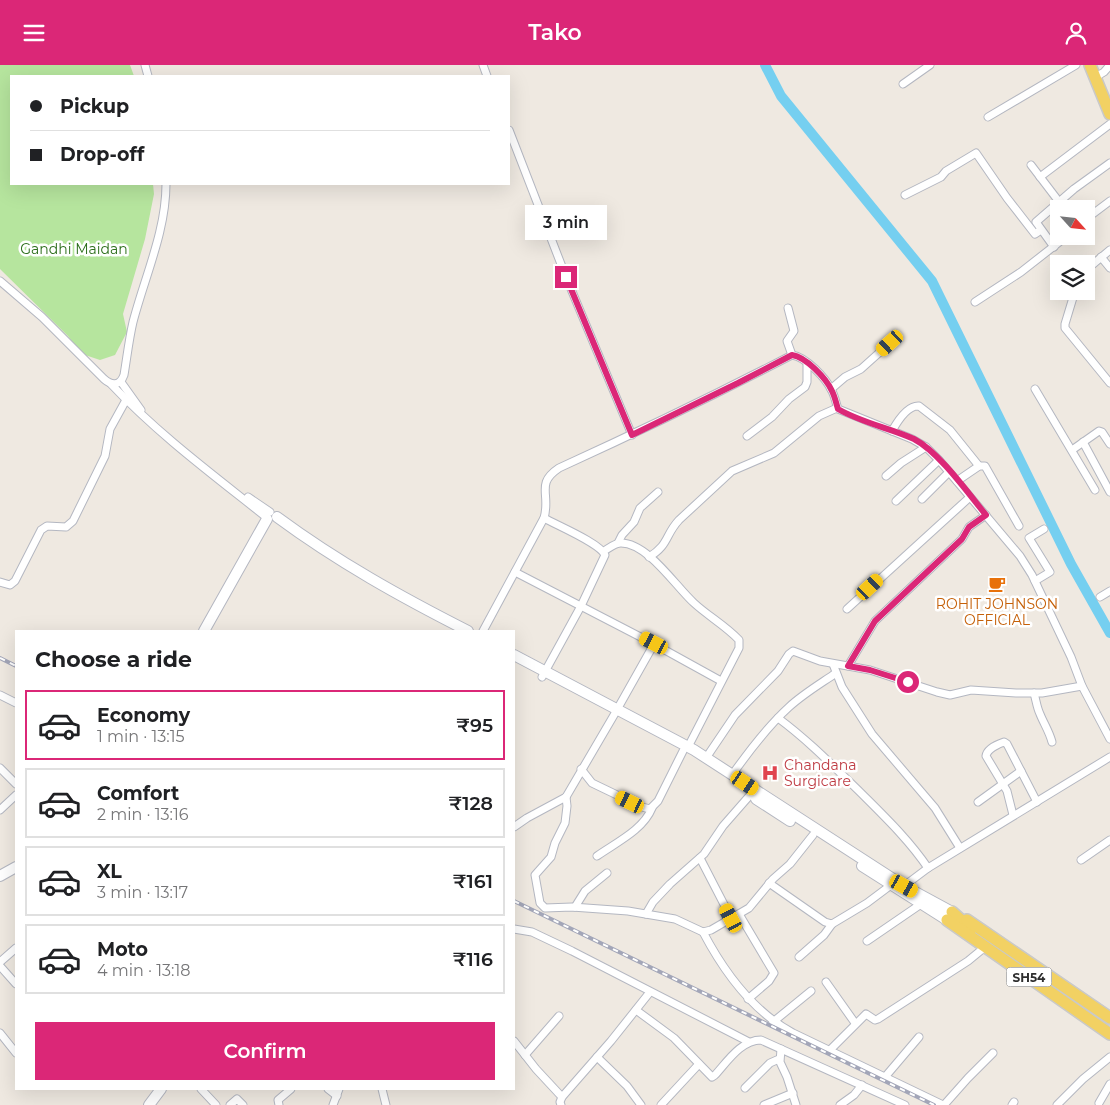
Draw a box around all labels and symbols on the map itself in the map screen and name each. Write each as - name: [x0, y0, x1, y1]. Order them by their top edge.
- north arrow: [1050, 200, 1095, 245]
- callout: 3 min: [525, 205, 607, 239]
- park label: Gandhi Maidan: [20, 240, 128, 258]
- route end: [555, 266, 577, 288]
- car: [873, 327, 906, 359]
- car: [853, 571, 886, 603]
- cafe icon: ROHIT JOHNSON OFFICIAL: [987, 574, 1007, 594]
- place label: ROHIT JOHNSON OFFICIAL: [936, 595, 1058, 629]
- car: [637, 630, 670, 656]
- route start: [897, 671, 919, 693]
- place label: Chandana Surgicare: [784, 756, 857, 790]
- hospital icon: Chandana Surgicare: [760, 763, 780, 783]
- car: [728, 768, 761, 798]
- car: [613, 789, 646, 815]
- car: [887, 872, 920, 900]
- car: [717, 901, 744, 935]
- road number: SH54: [1006, 967, 1052, 987]

